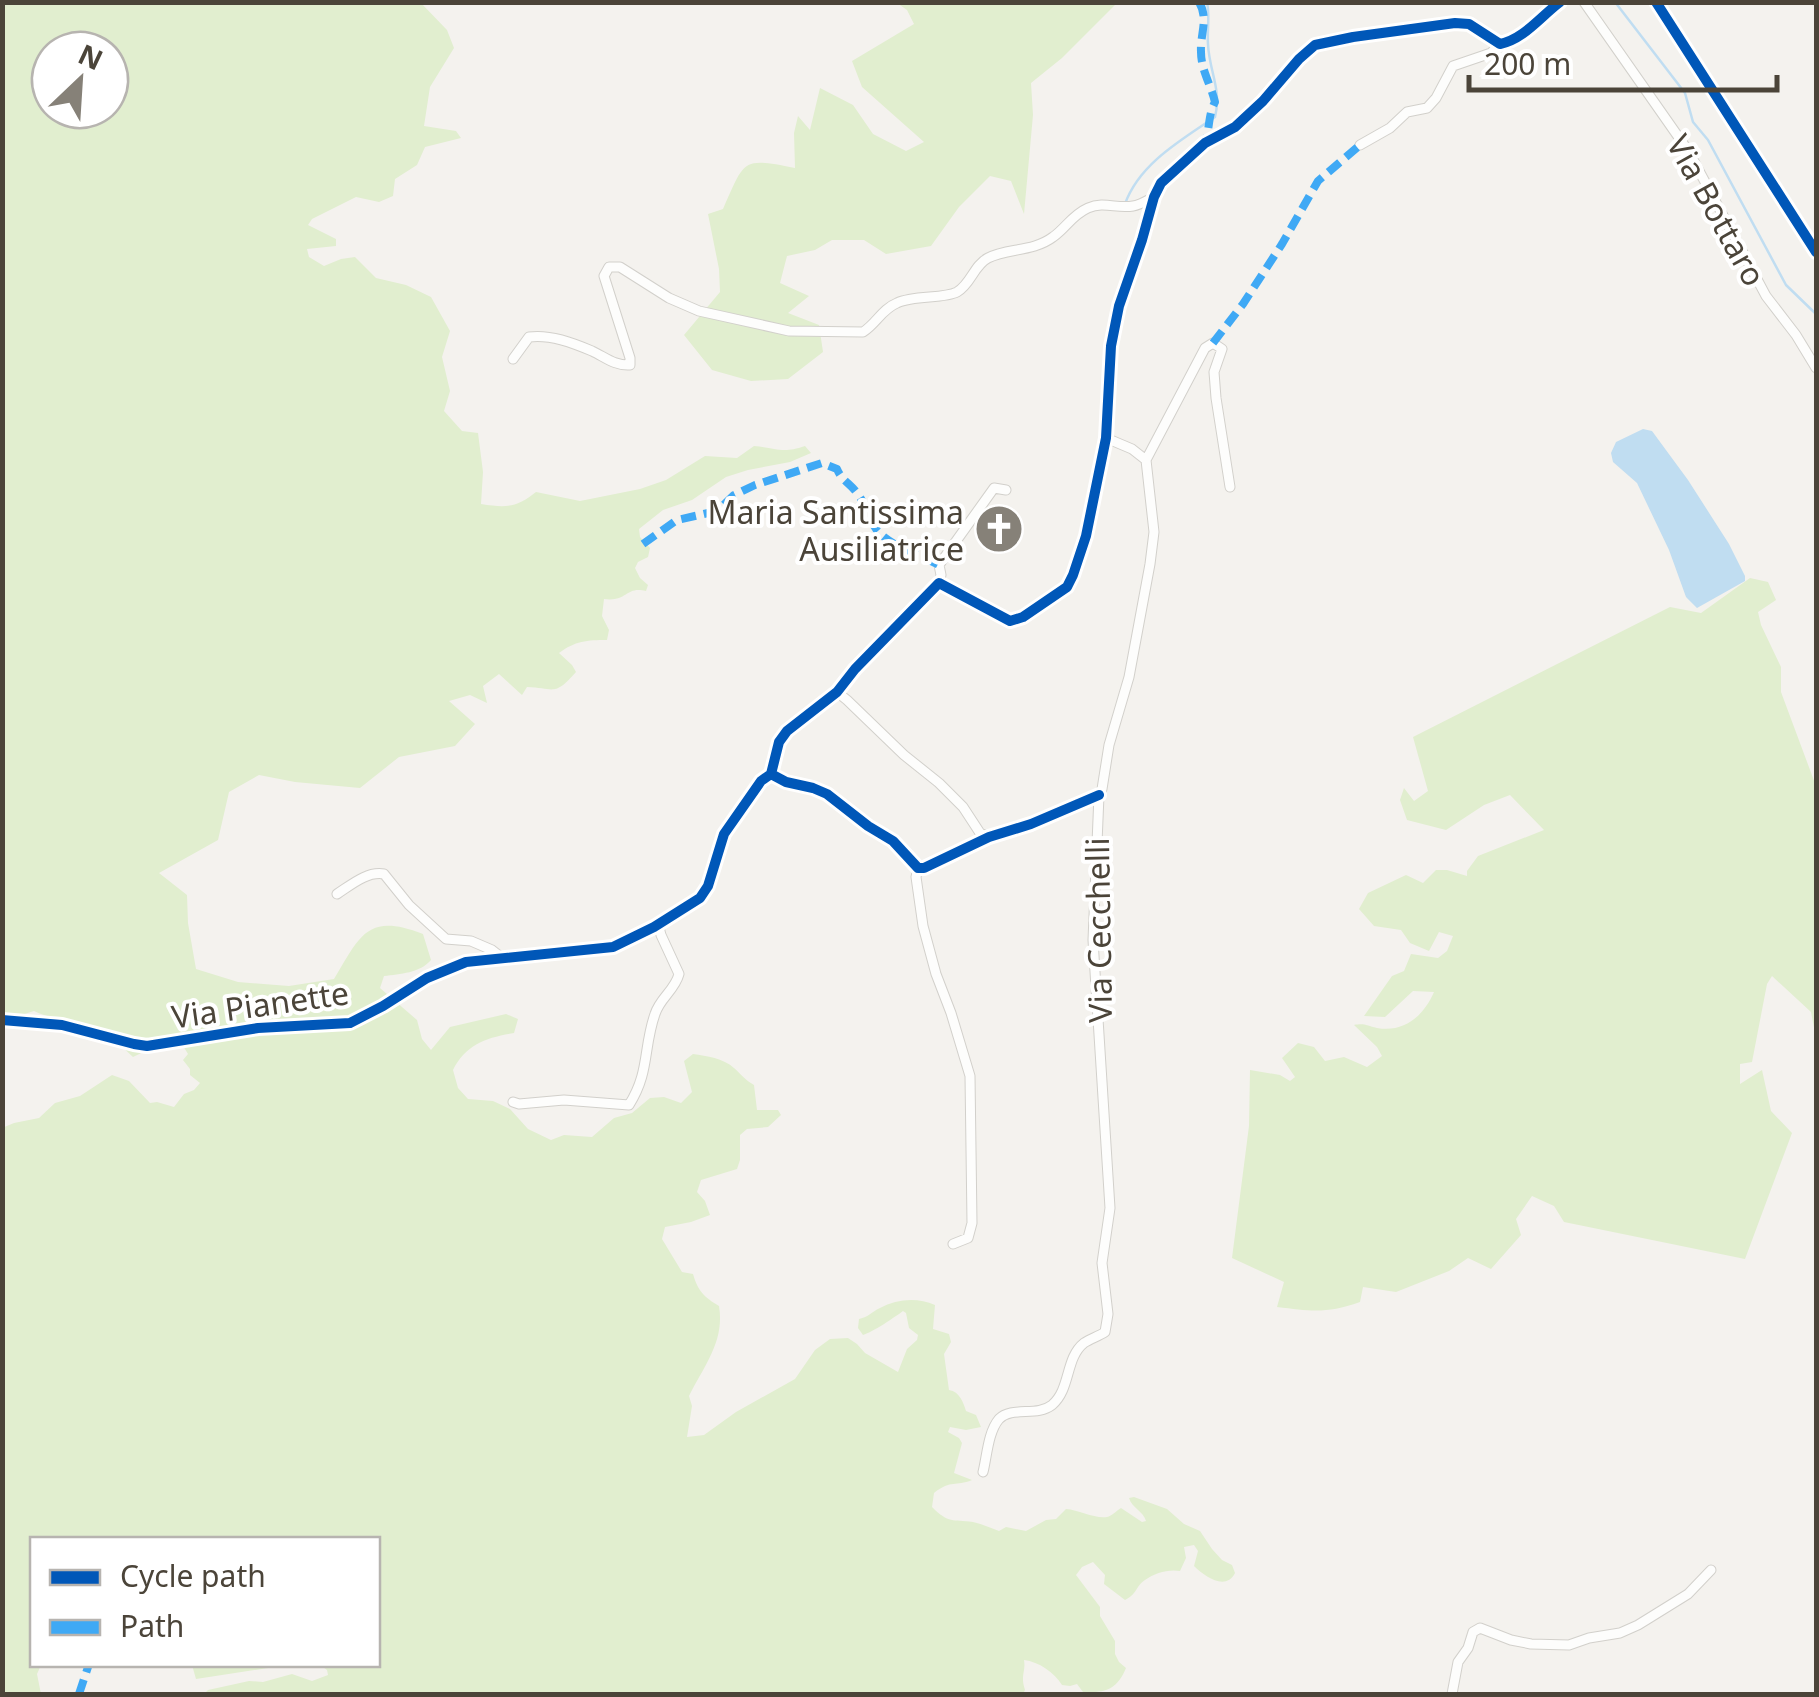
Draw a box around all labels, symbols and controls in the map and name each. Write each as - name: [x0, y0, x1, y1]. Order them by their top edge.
- north arrow: [30, 30, 130, 130]
- scale bar: [1469, 30, 1776, 92]
- text: N: [73, 34, 109, 78]
- text: 200 m: [1484, 43, 1571, 84]
- street label: Via Bottaro: [1658, 127, 1776, 293]
- place label: Maria Santissima Ausiliatrice: [707, 490, 964, 570]
- church icon: Maria Santissima Ausiliatrice: [973, 503, 1025, 555]
- street label: Via Cecchelli: [1075, 837, 1121, 1023]
- street label: Via Pianette: [169, 970, 351, 1038]
- legend: [30, 1537, 380, 1667]
- text: Cycle path: [120, 1555, 266, 1596]
- text: Path: [120, 1605, 184, 1646]

